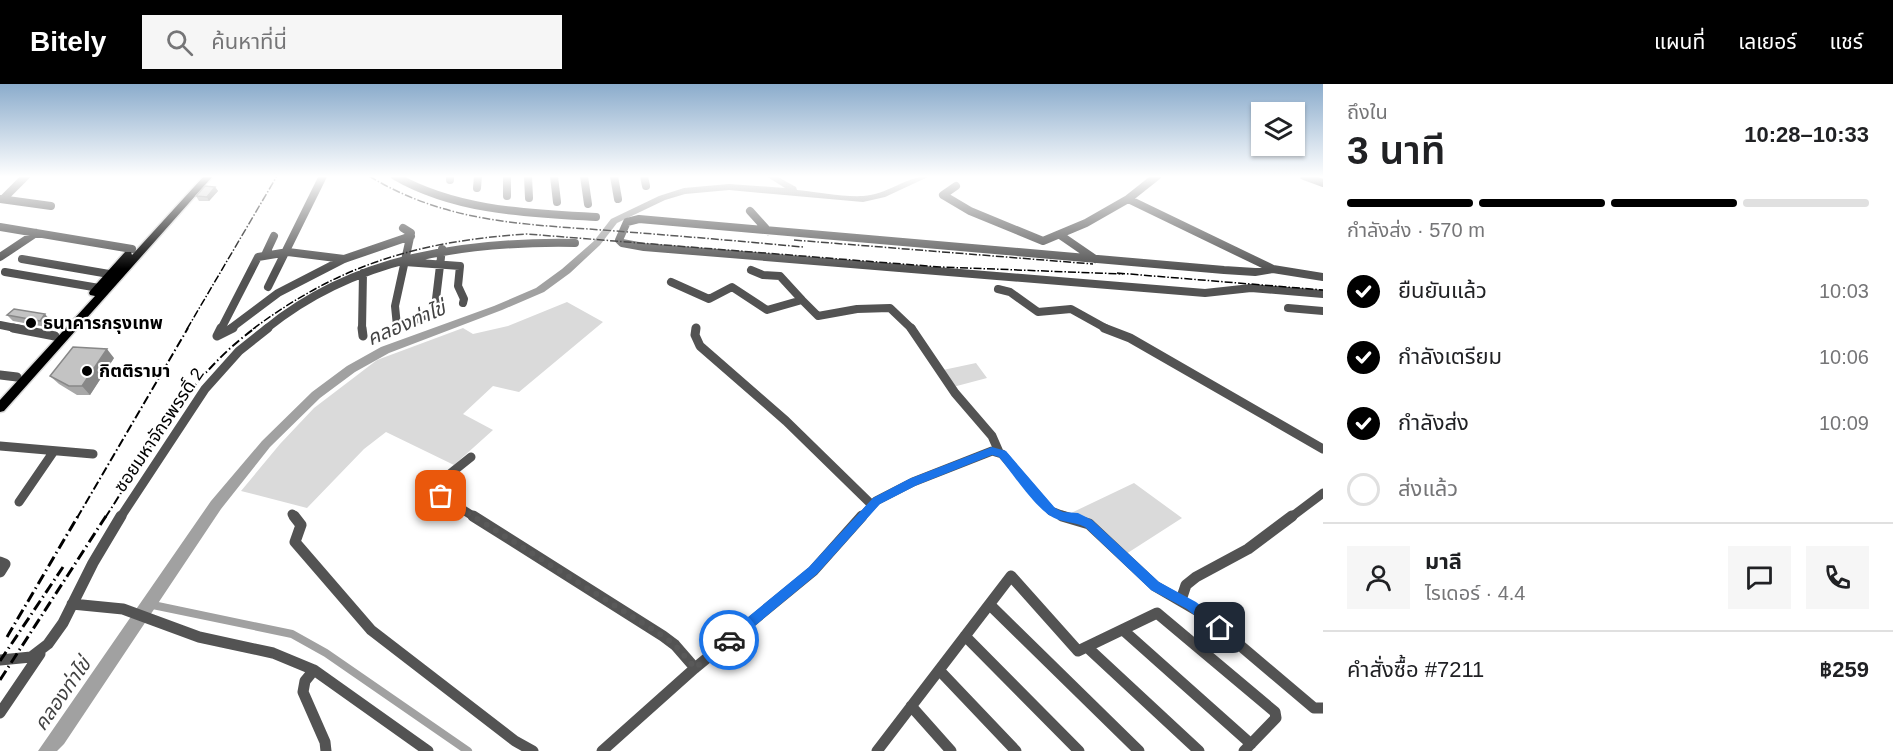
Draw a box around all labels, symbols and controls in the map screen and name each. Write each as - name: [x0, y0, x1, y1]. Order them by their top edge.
- search box: [142, 15, 562, 69]
- text: Bitely: [30, 26, 106, 57]
- icon: search: [163, 26, 196, 59]
- text: ค้นหาที่นี่: [211, 29, 287, 54]
- text: แผนที่: [1654, 30, 1705, 53]
- text: เลเยอร์: [1738, 30, 1797, 53]
- text: แชร์: [1830, 30, 1863, 53]
- text: ถึงใน: [1347, 101, 1388, 123]
- map controls: [1251, 102, 1305, 156]
- button: layers: [1251, 102, 1305, 156]
- text: 10:28–10:33: [1744, 122, 1869, 147]
- text: 3 นาที: [1347, 129, 1445, 172]
- text: กำลังส่ง · 570 m: [1347, 219, 1485, 241]
- icon: check: [1347, 275, 1380, 308]
- text: ยืนยันแล้ว: [1398, 278, 1487, 303]
- text: 10:03: [1819, 280, 1869, 302]
- water label: คลองท่าไข่: [364, 295, 451, 349]
- place label: ธนาคารกรุงเทพ: [43, 313, 163, 334]
- marker: ธนาคารกรุงเทพ: [24, 316, 38, 330]
- icon: check: [1347, 341, 1380, 374]
- text: กำลังเตรียม: [1398, 344, 1502, 369]
- text: 10:06: [1819, 346, 1869, 368]
- place label: กิตติรามา: [99, 361, 170, 381]
- marker: กิตติรามา: [80, 364, 94, 378]
- street label: ซอยมหาจักรพรรดิ์ 2: [109, 364, 208, 496]
- icon: check: [1347, 407, 1380, 440]
- text: กำลังส่ง: [1398, 410, 1469, 435]
- text: 10:09: [1819, 412, 1869, 434]
- pin: [415, 470, 466, 521]
- text: ส่งแล้ว: [1398, 476, 1458, 501]
- icon: bag: [424, 479, 457, 512]
- button: person: [1347, 546, 1410, 609]
- button: chat: [1728, 546, 1791, 609]
- button: phone: [1806, 546, 1869, 609]
- text: มาลี: [1425, 549, 1462, 574]
- text: ไรเดอร์ · 4.4: [1425, 582, 1525, 604]
- pin: [1194, 602, 1245, 653]
- courier: [699, 610, 759, 670]
- icon: home: [1203, 611, 1236, 644]
- icon: car: [713, 624, 746, 657]
- water label: คลองท่าไข่: [29, 651, 97, 734]
- text: คำสั่งซื้อ #7211: [1347, 657, 1484, 682]
- text: ฿259: [1820, 657, 1869, 682]

